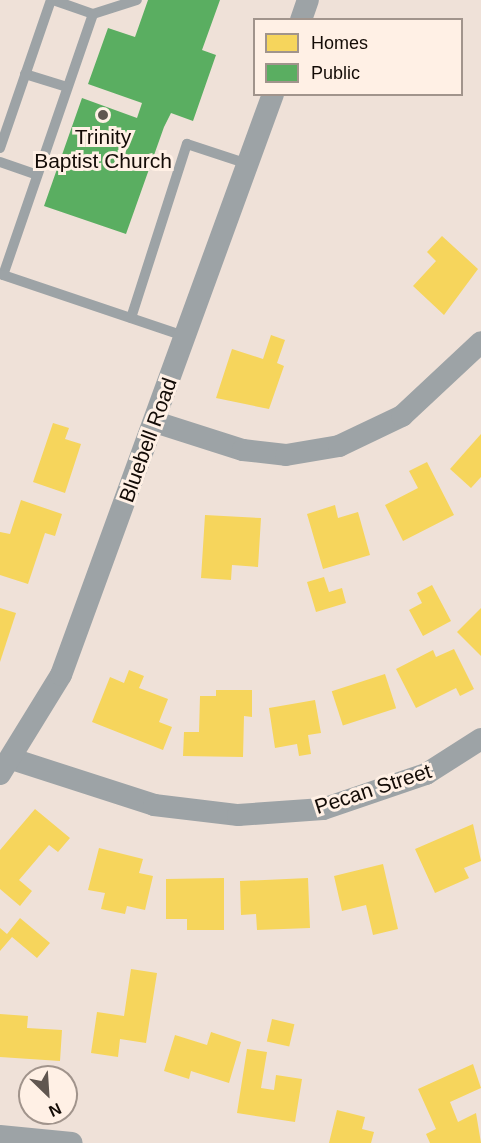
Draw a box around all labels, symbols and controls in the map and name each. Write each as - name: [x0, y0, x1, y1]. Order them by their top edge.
- legend: [253, 18, 463, 96]
- text: Homes: [311, 33, 368, 53]
- text: Public: [311, 63, 360, 83]
- marker: Trinity Baptist Church: [96, 108, 110, 122]
- place label: Trinity Baptist Church: [34, 124, 172, 174]
- street label: Bluebell Road: [114, 374, 182, 506]
- street label: Pecan Street: [311, 758, 435, 820]
- north arrow: [18, 1065, 78, 1125]
- text: N: [46, 1100, 64, 1120]

